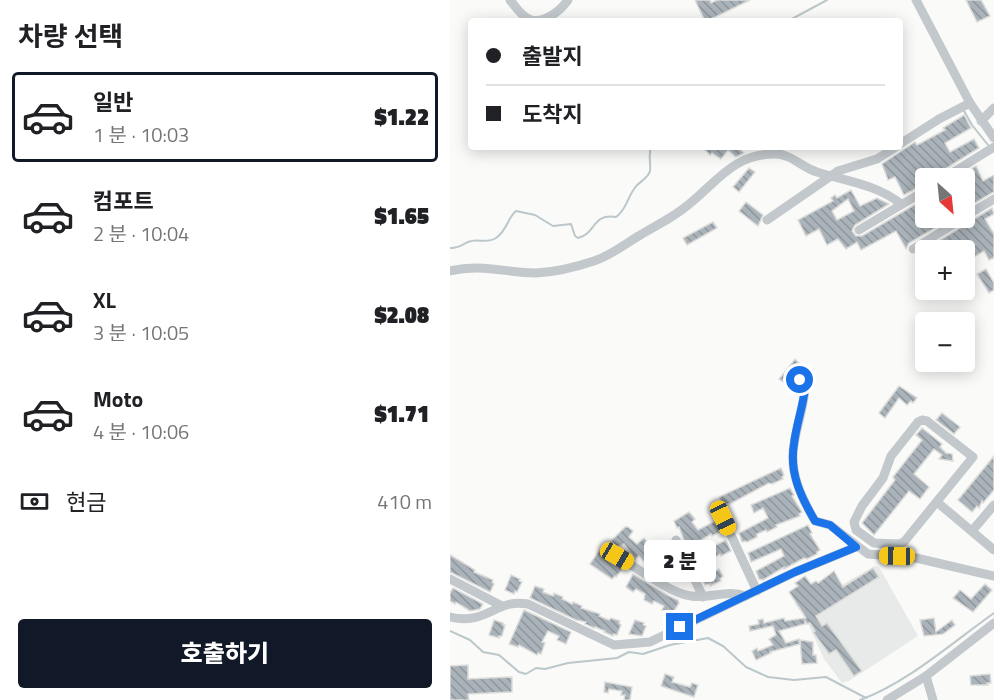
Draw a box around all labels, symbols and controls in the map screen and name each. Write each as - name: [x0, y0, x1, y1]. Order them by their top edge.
- text: 차량 선택: [18, 15, 123, 56]
- text: 출발지: [522, 39, 583, 73]
- text: 일반: [93, 85, 133, 119]
- icon: car: [21, 90, 75, 144]
- text: 도착지: [522, 97, 583, 131]
- text: $1.22: [374, 100, 429, 134]
- text: 1 분 · 10:03: [93, 119, 189, 150]
- north arrow: [915, 168, 975, 228]
- map controls: [915, 168, 975, 372]
- text: 컴포트: [93, 184, 154, 218]
- icon: car: [21, 189, 75, 243]
- text: $1.65: [374, 199, 429, 233]
- text: 2 분 · 10:04: [93, 218, 189, 249]
- button: +: [915, 240, 975, 300]
- text: XL: [93, 283, 116, 317]
- icon: car: [21, 288, 75, 342]
- text: $2.08: [374, 298, 429, 332]
- button: −: [915, 312, 975, 372]
- text: 3 분 · 10:05: [93, 317, 189, 348]
- route start: [786, 366, 813, 393]
- text: Moto: [93, 382, 143, 416]
- icon: car: [21, 387, 75, 441]
- text: $1.71: [374, 397, 429, 431]
- text: 4 분 · 10:06: [93, 416, 189, 447]
- icon: cash: [18, 485, 51, 518]
- text: 현금: [66, 485, 106, 519]
- text: 410 m: [377, 486, 432, 517]
- car: [707, 498, 739, 538]
- car: [597, 539, 637, 573]
- callout: 2 분: [644, 540, 716, 582]
- text: 2 분: [663, 545, 697, 576]
- car: [879, 547, 915, 565]
- route end: [666, 613, 693, 640]
- button: 호출하기: [18, 619, 432, 688]

